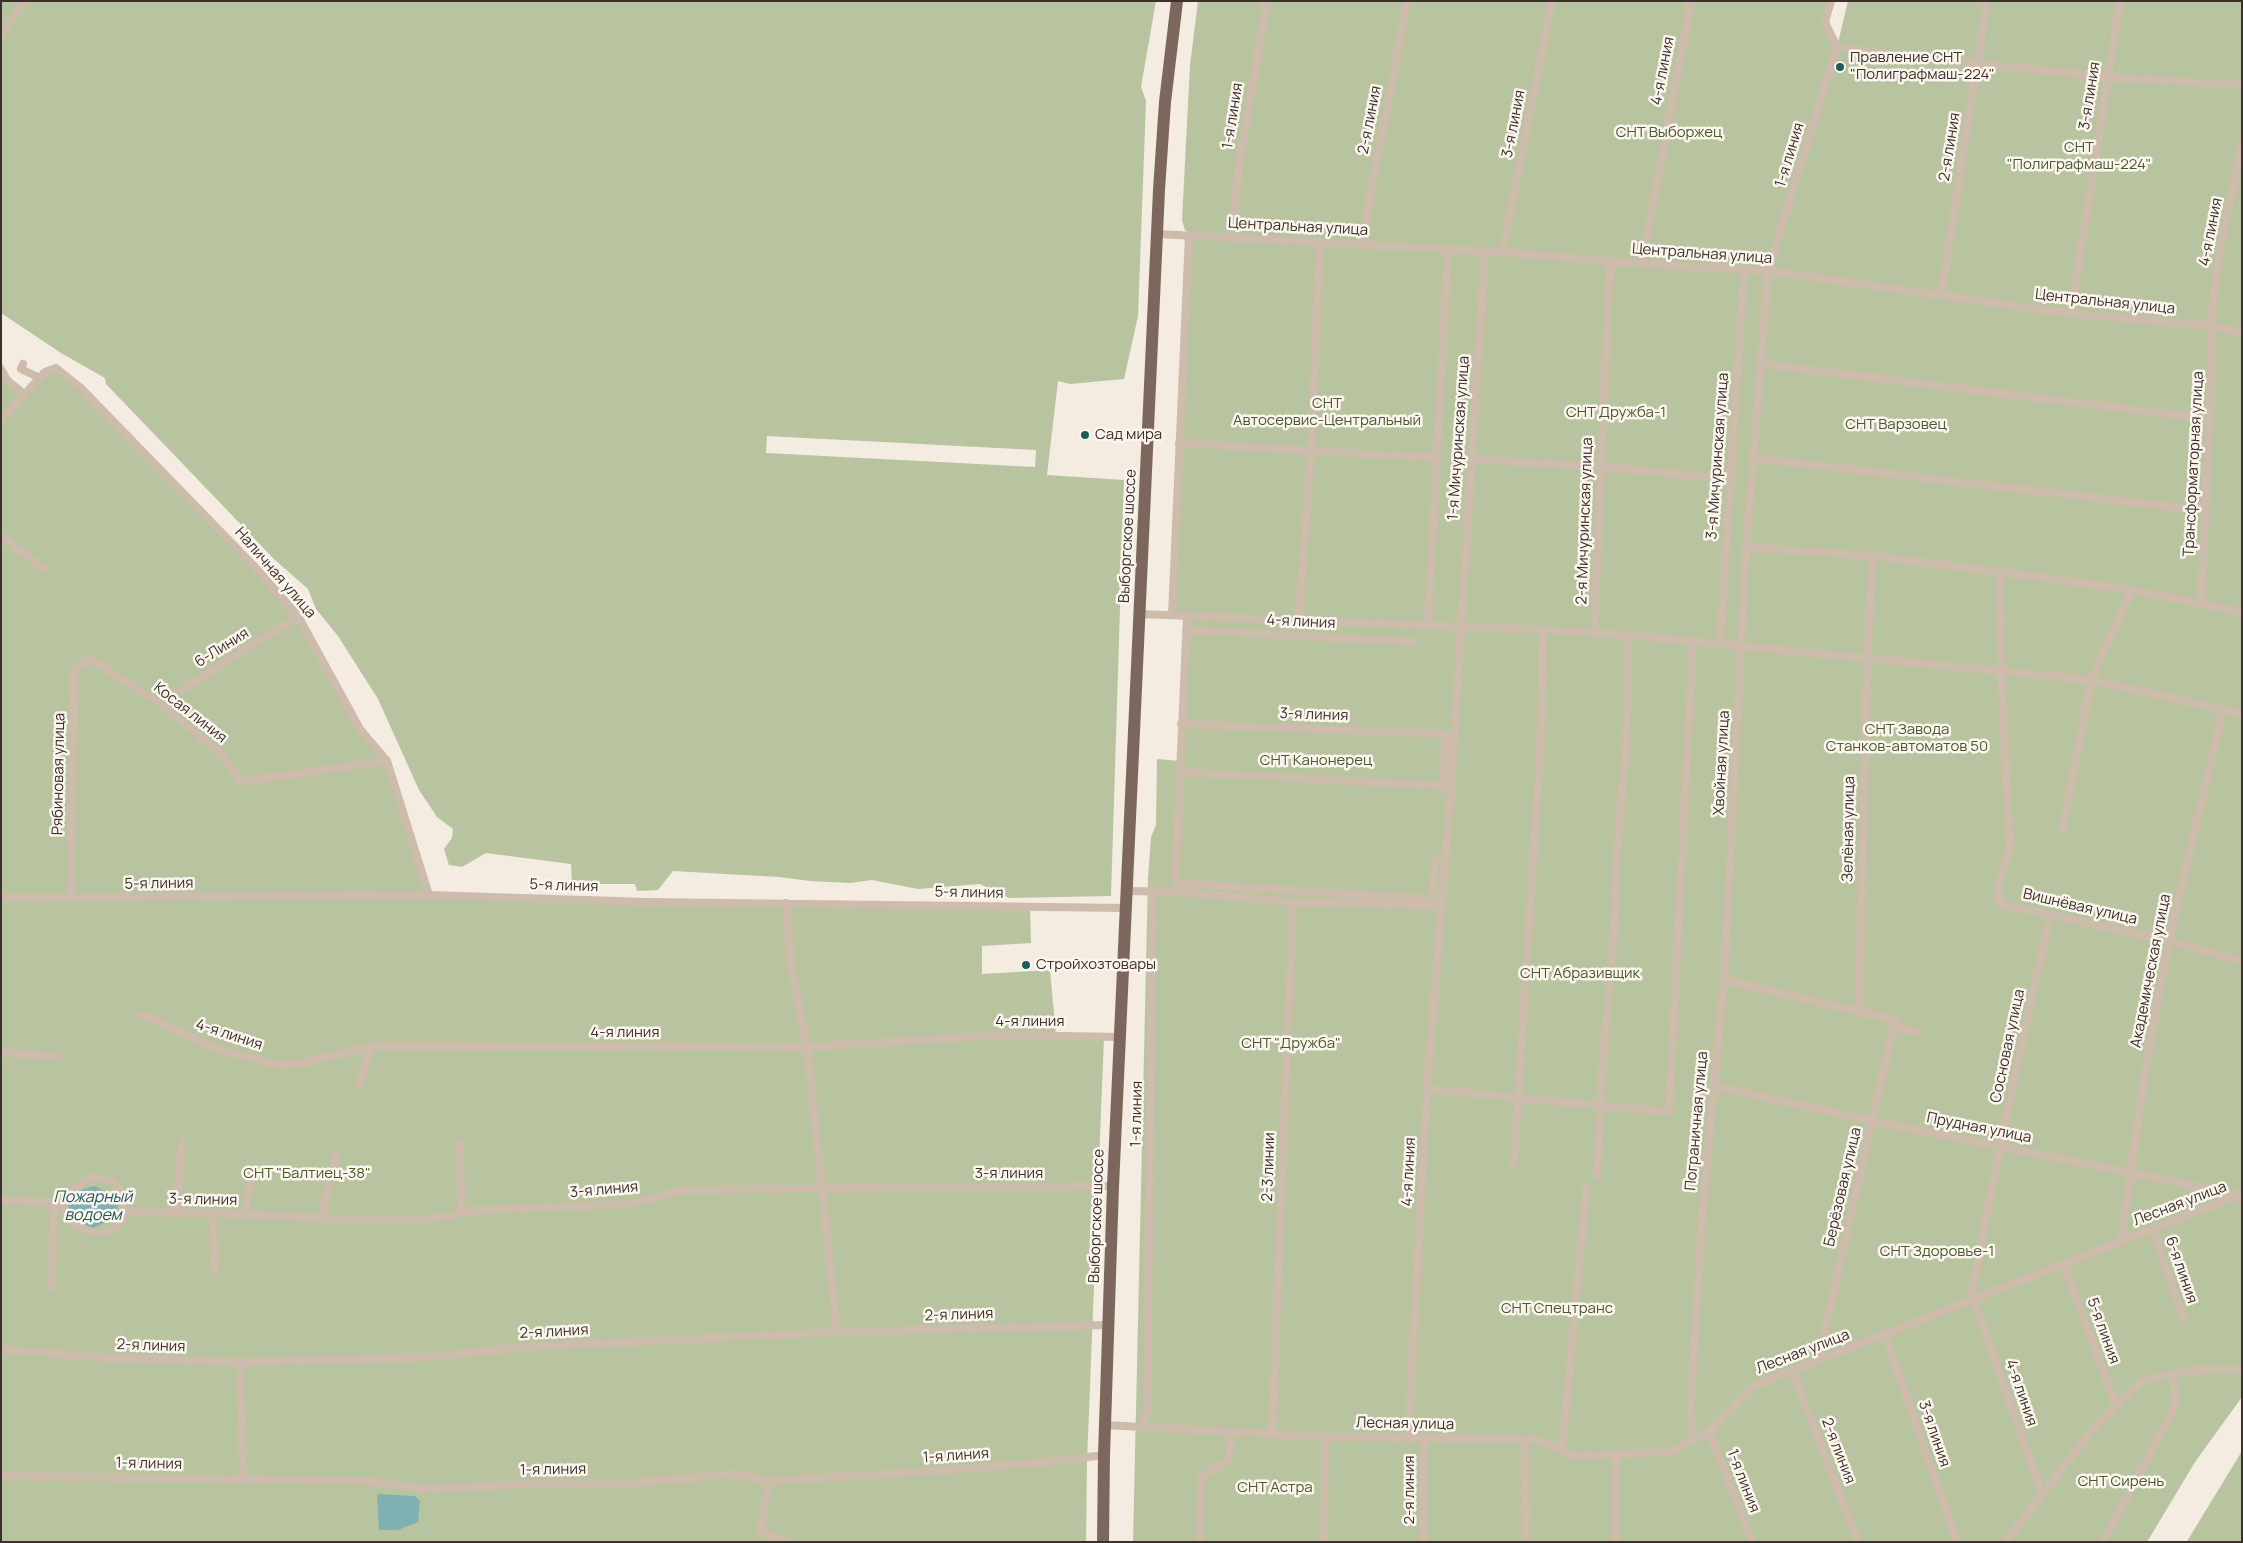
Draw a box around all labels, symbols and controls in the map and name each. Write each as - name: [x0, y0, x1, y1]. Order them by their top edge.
- street label: 4-я линия: [1648, 35, 1678, 107]
- place label: Правление СНТ "Полиграфмаш-224": [1850, 49, 1995, 84]
- marker: Правление СНТ "Полиграфмаш-224": [1834, 61, 1846, 73]
- street label: 3-я линия: [2076, 61, 2104, 131]
- street label: 1-я линия: [1219, 82, 1247, 150]
- street label: 2-я линия: [1355, 84, 1385, 156]
- street label: 3-я линия: [1499, 89, 1529, 159]
- street label: 2-я линия: [1936, 112, 1964, 182]
- street label: 1-я линия: [1772, 121, 1808, 189]
- park label: СНТ Выборжец: [1616, 124, 1722, 142]
- park label: СНТ "Полиграфмаш-224": [2007, 139, 2151, 174]
- street label: 4-я линия: [2196, 196, 2226, 268]
- street label: Центральная улица: [1227, 214, 1369, 240]
- street label: Центральная улица: [1631, 240, 1773, 268]
- street label: Центральная улица: [2034, 286, 2176, 318]
- street label: 1-я Мичуринская улица: [1444, 355, 1474, 521]
- street label: Трансформаторная улица: [2180, 371, 2208, 557]
- street label: 3-я Мичуринская улица: [1703, 372, 1733, 540]
- park label: СНТ Автосервис-Центральный: [1233, 395, 1421, 430]
- park label: СНТ Дружба-1: [1566, 404, 1666, 422]
- park label: СНТ Варзовец: [1845, 416, 1947, 434]
- place label: Сад мира: [1095, 426, 1162, 444]
- marker: Сад мира: [1079, 429, 1091, 441]
- street label: 2-я Мичуринская улица: [1573, 437, 1597, 605]
- street label: Выборгское шоссе: [1116, 469, 1140, 603]
- street label: Наличная улица: [231, 524, 319, 622]
- street label: 4-я линия: [1266, 611, 1336, 633]
- street label: 6-Линия: [192, 624, 252, 672]
- street label: Косая линия: [150, 679, 230, 747]
- street label: 3-я линия: [1279, 705, 1349, 725]
- street label: Хвойная улица: [1710, 710, 1734, 816]
- street label: Рябиновая улица: [49, 713, 69, 835]
- park label: СНТ Завода Станков-автоматов 50: [1826, 721, 1988, 756]
- park label: СНТ Канонерец: [1260, 752, 1372, 770]
- street label: Зелёная улица: [1839, 776, 1859, 882]
- street label: 5-я линия: [124, 874, 194, 894]
- street label: 5-я линия: [529, 876, 599, 896]
- street label: 5-я линия: [934, 883, 1004, 903]
- street label: Вишнёвая улица: [2021, 885, 2139, 929]
- street label: Академическая улица: [2127, 893, 2175, 1049]
- place label: Стройхозтовары: [1036, 956, 1156, 974]
- marker: Стройхозтовары: [1020, 959, 1032, 971]
- park label: СНТ Абразивщик: [1520, 965, 1640, 983]
- street label: Сосновая улица: [1987, 988, 2029, 1104]
- street label: 4-я линия: [995, 1013, 1065, 1031]
- street label: 4-я линия: [193, 1016, 265, 1054]
- street label: 4-я линия: [590, 1024, 660, 1042]
- park label: СНТ "Дружба": [1241, 1035, 1341, 1053]
- street label: Пограничная улица: [1682, 1051, 1712, 1191]
- street label: 1-я линия: [1127, 1081, 1147, 1147]
- street label: Прудная улица: [1925, 1109, 2033, 1147]
- street label: Берёзовая улица: [1821, 1126, 1865, 1248]
- street label: 2-3 линии: [1259, 1132, 1279, 1202]
- street label: 4-я линия: [1398, 1137, 1420, 1207]
- street label: Выборгское шоссе: [1086, 1149, 1108, 1283]
- park label: СНТ "Балтиец-38": [243, 1165, 371, 1183]
- street label: 3-я линия: [975, 1165, 1043, 1183]
- street label: 3-я линия: [569, 1178, 639, 1202]
- street label: Лесная улица: [2131, 1178, 2229, 1230]
- water label: Пожарный водоем: [54, 1188, 132, 1226]
- street label: 3-я линия: [168, 1190, 238, 1210]
- street label: 6-я линия: [2161, 1234, 2201, 1306]
- park label: СНТ Здоровье-1: [1880, 1243, 1994, 1261]
- street label: 5-я линия: [2083, 1295, 2123, 1367]
- park label: СНТ Спецтранс: [1501, 1300, 1613, 1318]
- street label: 2-я линия: [924, 1305, 994, 1325]
- street label: 2-я линия: [519, 1321, 589, 1343]
- street label: Лесная улица: [1754, 1326, 1852, 1378]
- street label: 2-я линия: [116, 1336, 186, 1356]
- street label: 4-я линия: [2001, 1357, 2041, 1429]
- street label: 3-я линия: [1914, 1399, 1954, 1469]
- street label: Лесная улица: [1356, 1414, 1454, 1434]
- street label: 2-я линия: [1817, 1416, 1859, 1486]
- street label: 1-я линия: [922, 1445, 990, 1467]
- street label: 1-я линия: [1723, 1447, 1763, 1515]
- street label: 1-я линия: [116, 1454, 182, 1474]
- street label: 2-я линия: [1401, 1456, 1419, 1524]
- street label: 1-я линия: [520, 1460, 586, 1480]
- park label: СНТ Сирень: [2078, 1473, 2164, 1491]
- park label: СНТ Астра: [1237, 1479, 1313, 1497]

